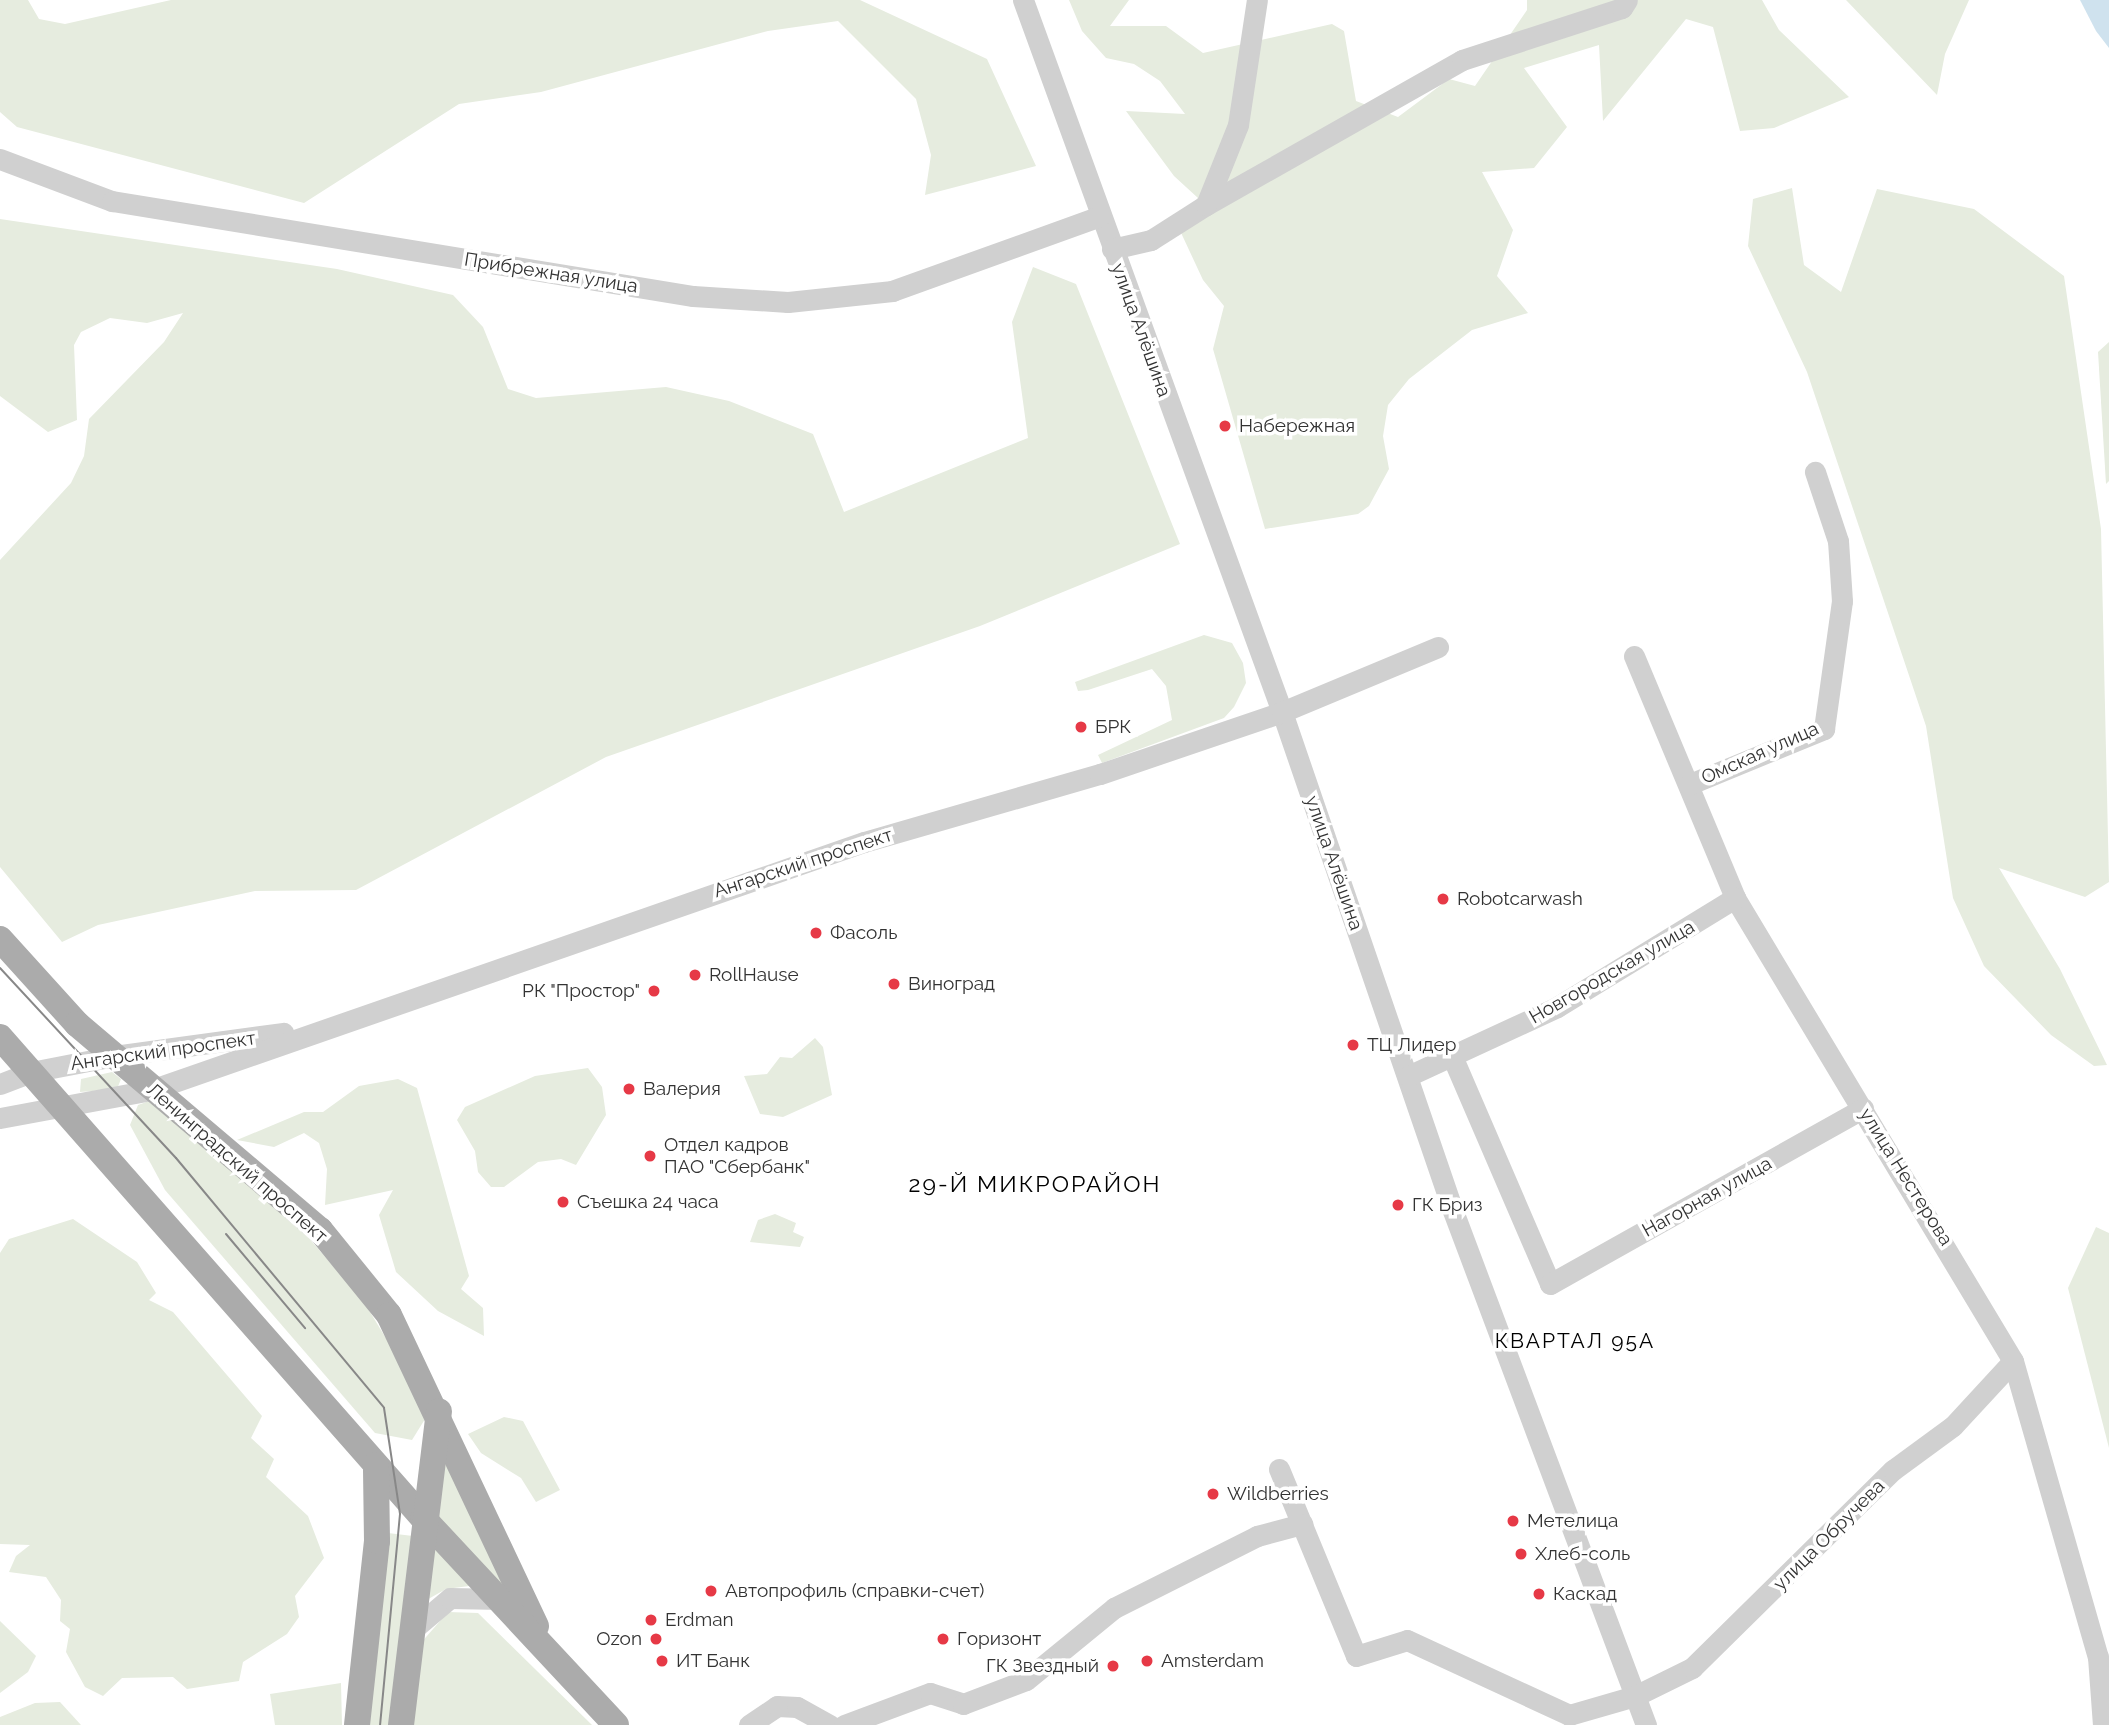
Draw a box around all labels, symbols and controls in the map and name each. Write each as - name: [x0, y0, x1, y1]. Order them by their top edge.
- street label: Прибрежная улица: [462, 248, 640, 298]
- street label: улица Алёшина: [1106, 260, 1176, 400]
- place label: Набережная: [1239, 415, 1355, 437]
- marker: Набережная: [1217, 418, 1233, 434]
- place label: БРК: [1095, 716, 1131, 738]
- street label: Омская улица: [1698, 717, 1822, 789]
- marker: БРК: [1073, 719, 1089, 735]
- street label: улица Алёшина: [1300, 792, 1368, 934]
- street label: Ангарский проспект: [711, 823, 895, 903]
- place label: Robotcarwash: [1457, 888, 1583, 910]
- marker: Robotcarwash: [1435, 891, 1451, 907]
- street label: Новгородская улица: [1525, 915, 1699, 1029]
- place label: Фасоль: [830, 922, 897, 944]
- marker: Фасоль: [808, 925, 824, 941]
- place label: RollHause: [709, 964, 799, 986]
- marker: RollHause: [687, 967, 703, 983]
- place label: Виноград: [908, 973, 995, 995]
- marker: Виноград: [886, 976, 902, 992]
- place label: РК "Простор": [521, 980, 640, 1002]
- marker: РК "Простор": [646, 983, 662, 999]
- street label: Ангарский проспект: [69, 1027, 257, 1075]
- place label: ТЦ Лидер: [1367, 1034, 1456, 1056]
- marker: ТЦ Лидер: [1345, 1037, 1361, 1053]
- street label: Ленинградский проспект: [142, 1078, 332, 1248]
- place label: Валерия: [643, 1078, 721, 1100]
- marker: Валерия: [621, 1081, 637, 1097]
- street label: улица Нестерова: [1855, 1104, 1957, 1250]
- place label: Отдел кадров ПАО "Сбербанк": [664, 1134, 810, 1178]
- marker: Отдел кадров ПАО "Сбербанк": [642, 1148, 658, 1164]
- street label: Нагорная улица: [1638, 1152, 1776, 1242]
- district label: 29-Й МИКРОРАЙОН: [910, 1170, 1160, 1198]
- place label: Съешка 24 часа: [577, 1191, 719, 1213]
- marker: Съешка 24 часа: [555, 1194, 571, 1210]
- place label: ГК Бриз: [1412, 1194, 1483, 1216]
- marker: ГК Бриз: [1390, 1197, 1406, 1213]
- district label: КВАРТАЛ 95А: [1496, 1328, 1654, 1354]
- street label: улица Обручева: [1769, 1475, 1889, 1595]
- place label: Wildberries: [1227, 1483, 1329, 1505]
- marker: Wildberries: [1205, 1486, 1221, 1502]
- place label: Метелица: [1527, 1510, 1618, 1532]
- marker: Метелица: [1505, 1513, 1521, 1529]
- place label: Хлеб-соль: [1535, 1543, 1630, 1565]
- marker: Хлеб-соль: [1513, 1546, 1529, 1562]
- place label: Автопрофиль (справки-счет): [725, 1580, 984, 1602]
- marker: Автопрофиль (справки-счет): [703, 1583, 719, 1599]
- place label: Каскад: [1553, 1583, 1617, 1605]
- marker: Каскад: [1531, 1586, 1547, 1602]
- place label: Erdman: [665, 1609, 734, 1631]
- marker: Erdman: [643, 1612, 659, 1628]
- place label: Ozon: [596, 1628, 642, 1650]
- place label: Горизонт: [957, 1628, 1041, 1650]
- marker: Ozon: [648, 1631, 664, 1647]
- marker: Горизонт: [935, 1631, 951, 1647]
- place label: ИТ Банк: [676, 1650, 751, 1672]
- place label: Amsterdam: [1161, 1650, 1264, 1672]
- marker: ИТ Банк: [654, 1653, 670, 1669]
- marker: Amsterdam: [1139, 1653, 1155, 1669]
- place label: ГК Звездный: [986, 1655, 1099, 1677]
- marker: ГК Звездный: [1105, 1658, 1121, 1674]

